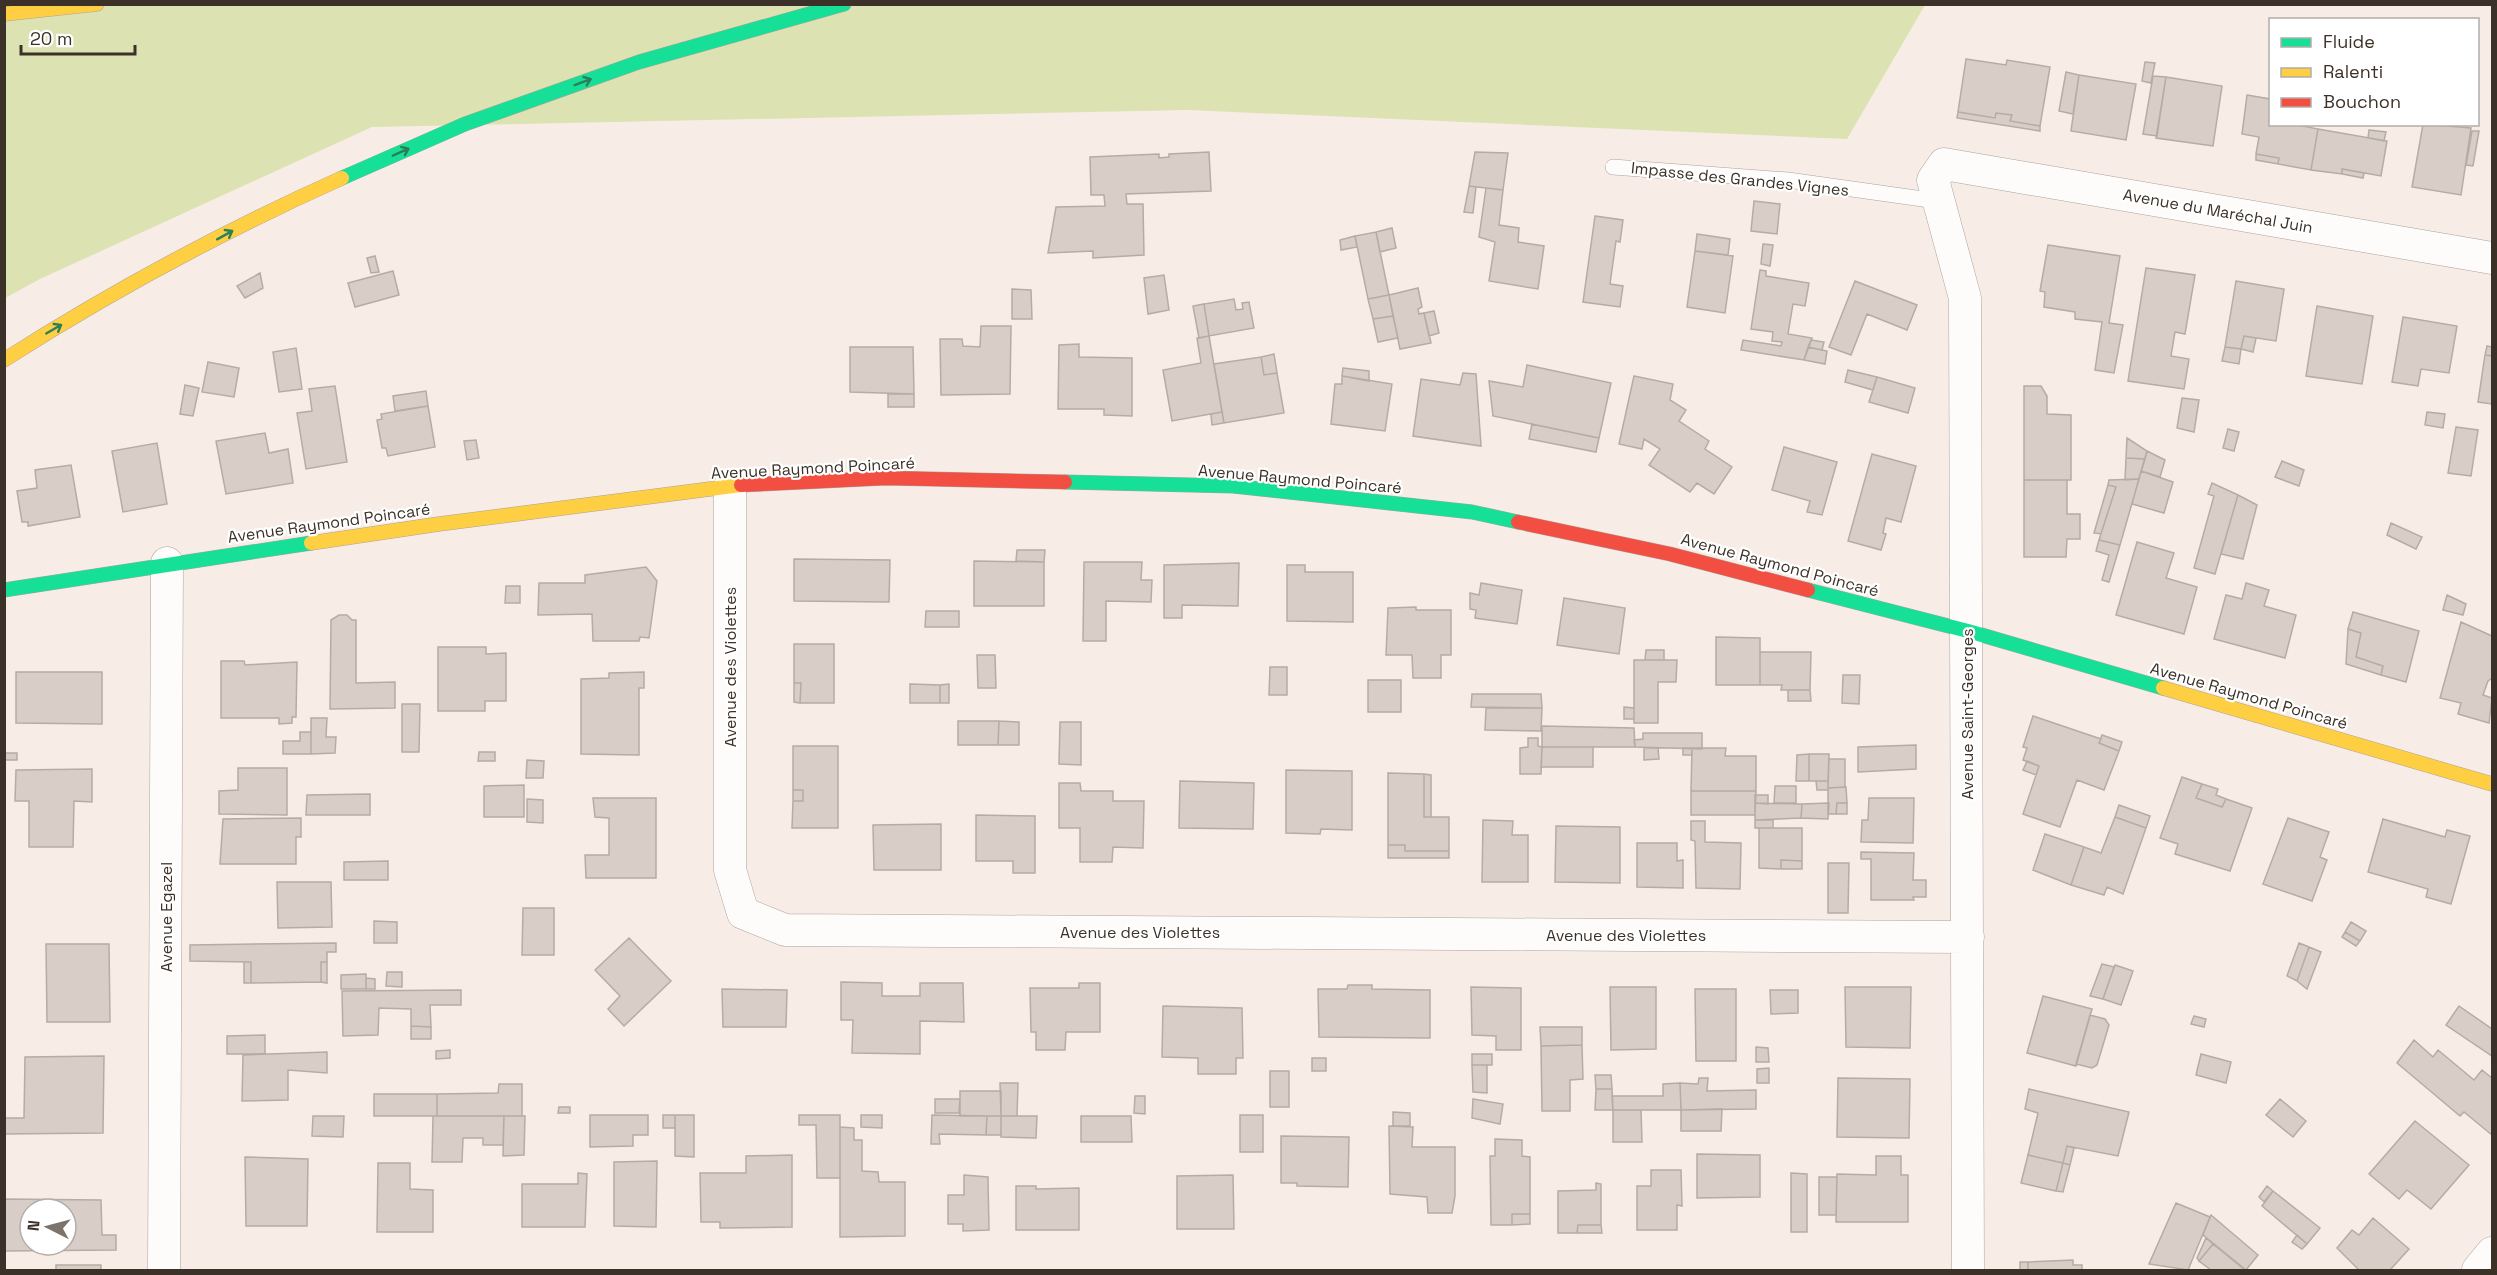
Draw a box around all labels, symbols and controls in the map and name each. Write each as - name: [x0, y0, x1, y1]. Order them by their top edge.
- scale bar: [21, 18, 135, 56]
- legend: [2269, 18, 2479, 126]
- text: 20 m: [30, 27, 73, 50]
- text: Fluide: [2323, 30, 2375, 53]
- text: Ralenti: [2323, 60, 2383, 83]
- one-way arrow: [573, 75, 592, 86]
- text: Bouchon: [2323, 90, 2401, 113]
- one-way arrow: [392, 146, 410, 158]
- street label: Impasse des Grandes Vignes: [1630, 157, 1850, 201]
- street label: Avenue du Maréchal Juin: [2121, 184, 2315, 238]
- one-way arrow: [216, 229, 233, 241]
- one-way arrow: [45, 323, 62, 335]
- street label: Avenue Raymond Poincaré: [710, 452, 916, 484]
- street label: Avenue Raymond Poincaré: [1197, 460, 1403, 498]
- street label: Avenue Raymond Poincaré: [226, 498, 432, 548]
- street label: Avenue Raymond Poincaré: [1679, 528, 1881, 602]
- street label: Avenue des Violettes: [720, 587, 741, 747]
- street label: Avenue Saint-Georges: [1957, 628, 1978, 800]
- street label: Avenue Raymond Poincaré: [2148, 658, 2350, 734]
- street label: Avenue Egazel: [156, 862, 177, 972]
- street label: Avenue des Violettes: [1060, 922, 1220, 943]
- street label: Avenue des Violettes: [1546, 925, 1706, 946]
- north arrow: [18, 1197, 78, 1257]
- text: N: [23, 1219, 45, 1232]

